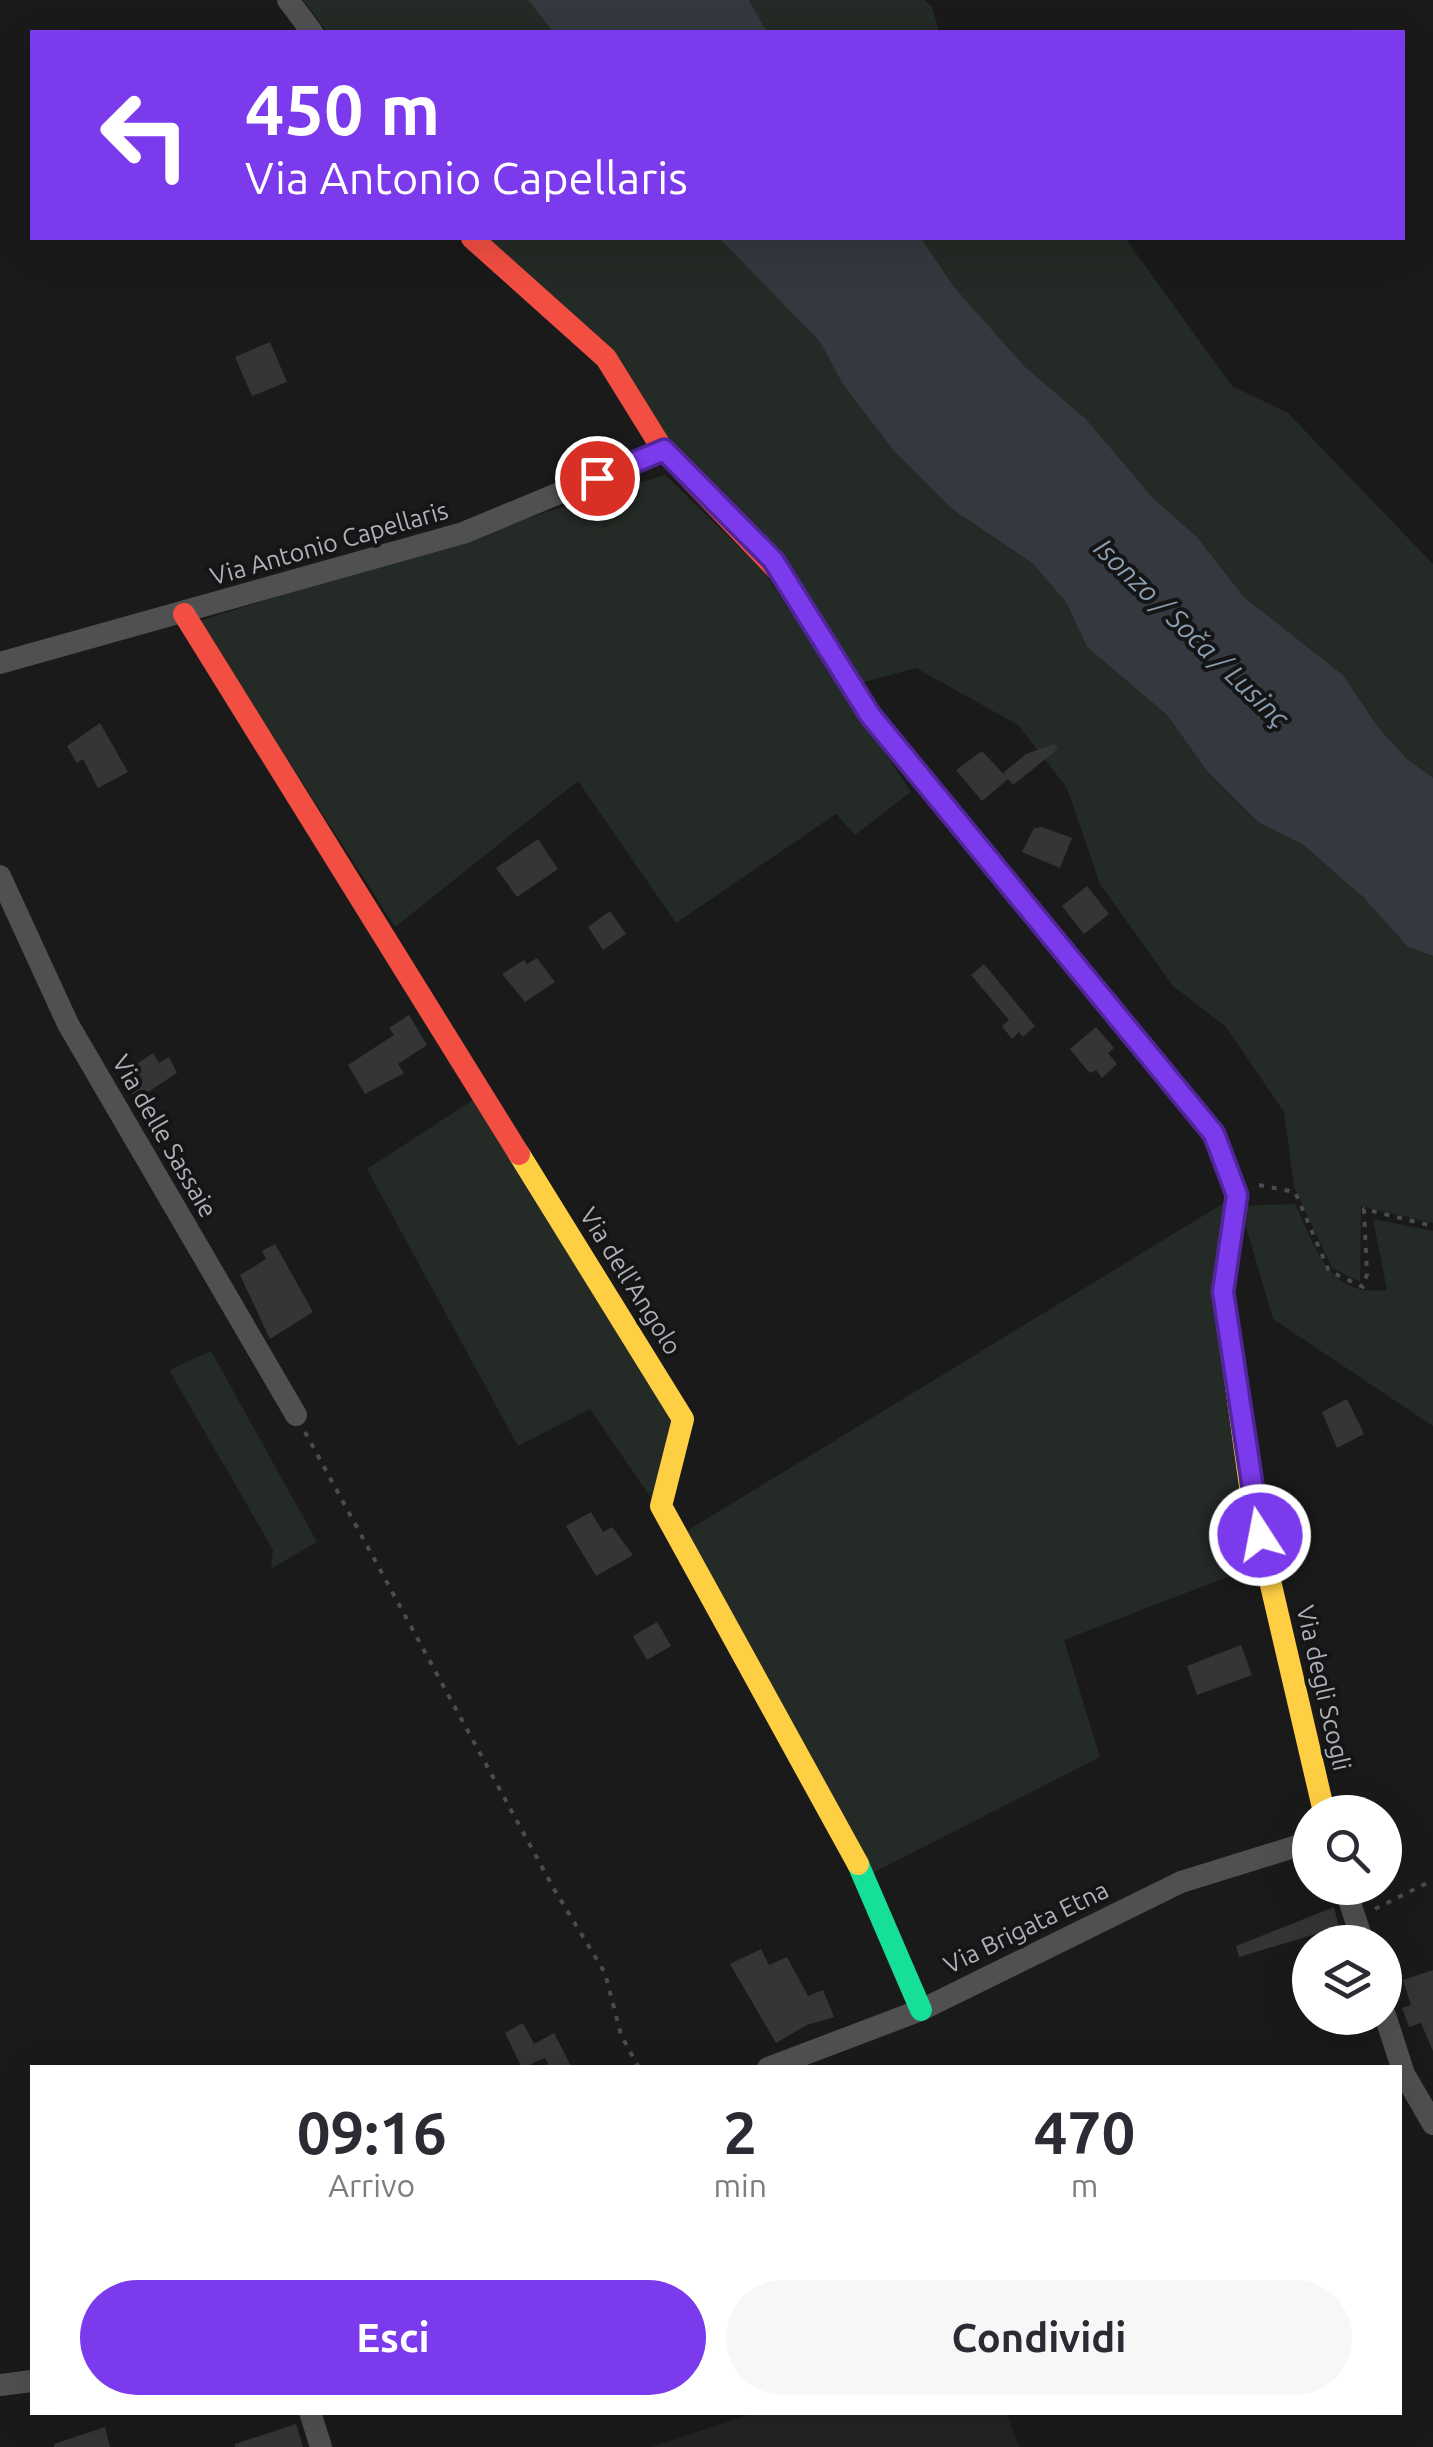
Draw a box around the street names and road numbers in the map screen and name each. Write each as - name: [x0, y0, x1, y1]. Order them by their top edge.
- street label: Via Antonio Capellaris: [207, 496, 451, 590]
- street label: Via delle Sassaie: [107, 1050, 223, 1222]
- street label: Via dell'Angolo: [575, 1202, 687, 1360]
- street label: Via degli Scogli: [1291, 1603, 1357, 1773]
- street label: Via Brigata Etna: [939, 1875, 1113, 1979]

